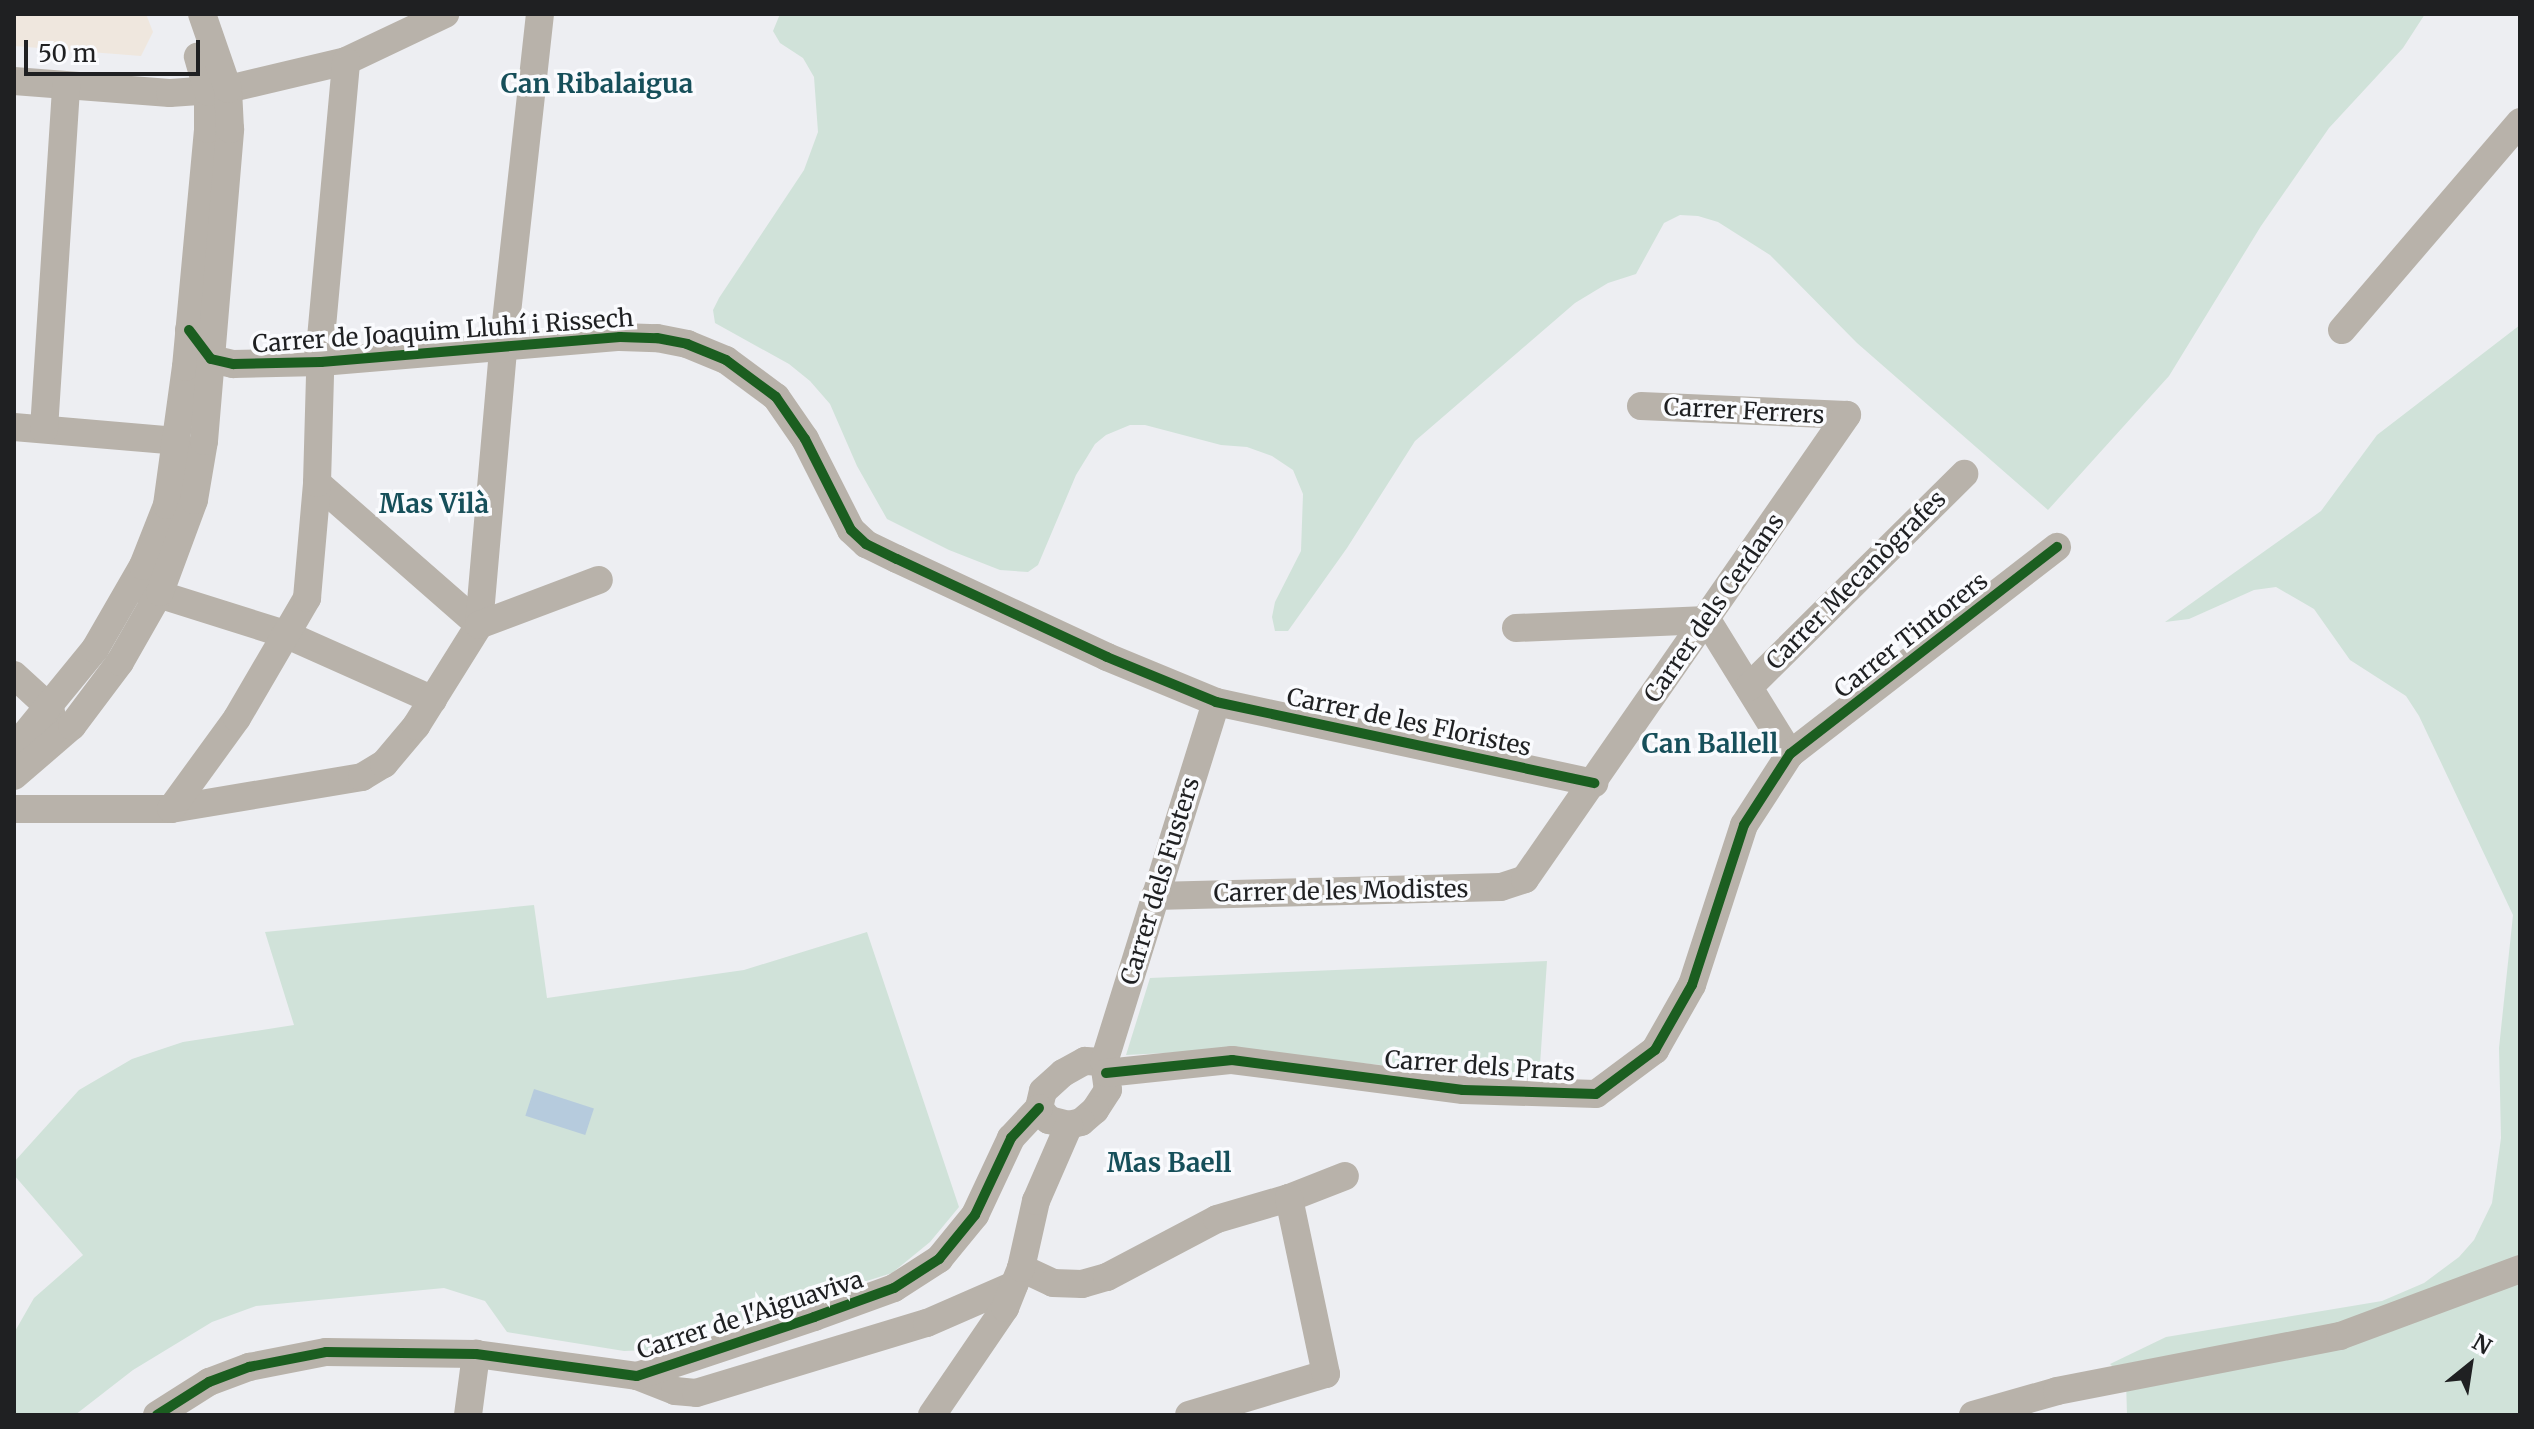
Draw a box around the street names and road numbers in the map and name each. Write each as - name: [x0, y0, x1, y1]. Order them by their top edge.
- street label: Carrer de Joaquim Lluhí i Rissech: [252, 303, 634, 359]
- street label: Carrer Ferrers: [1663, 392, 1825, 430]
- street label: Carrer Mecanògrafes: [1760, 484, 1952, 676]
- street label: Carrer dels Cerdans: [1638, 508, 1790, 708]
- street label: Carrer Tintorers: [1829, 566, 1993, 704]
- street label: Carrer de les Floristes: [1284, 682, 1534, 762]
- street label: Carrer dels Fusters: [1115, 774, 1205, 988]
- street label: Carrer de les Modistes: [1213, 874, 1469, 908]
- street label: Carrer dels Prats: [1384, 1045, 1576, 1087]
- street label: Carrer de l'Aiguaviva: [633, 1265, 867, 1365]

